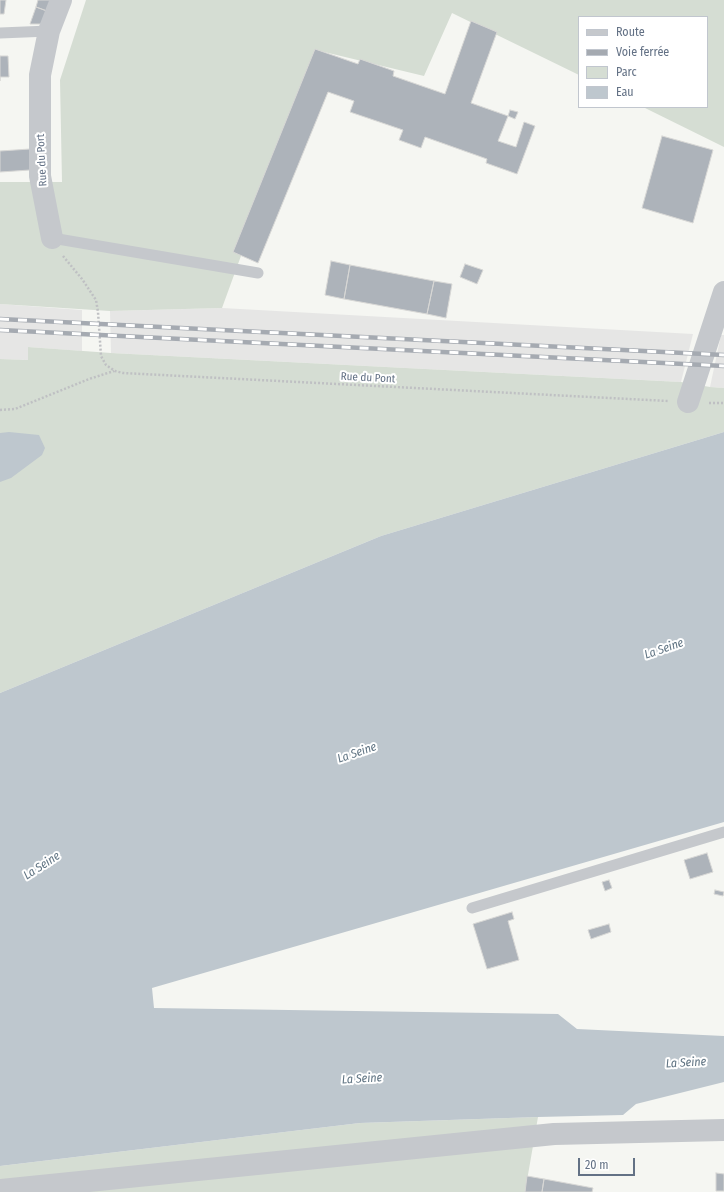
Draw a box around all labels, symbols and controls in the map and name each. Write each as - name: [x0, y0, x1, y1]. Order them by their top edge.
- legend: [578, 16, 708, 108]
- text: Route: [616, 25, 645, 39]
- text: Voie ferrée: [616, 45, 669, 59]
- text: Parc: [616, 65, 637, 79]
- text: Eau: [616, 85, 634, 99]
- street label: Rue du Port: [34, 133, 50, 187]
- street label: Rue du Pont: [340, 370, 396, 386]
- water label: La Seine: [642, 636, 686, 662]
- water label: La Seine: [335, 740, 379, 766]
- water label: La Seine: [21, 849, 63, 883]
- water label: La Seine: [665, 1055, 707, 1071]
- water label: La Seine: [341, 1071, 383, 1087]
- scale bar: [580, 1150, 637, 1176]
- text: 20 m: [585, 1158, 609, 1172]

